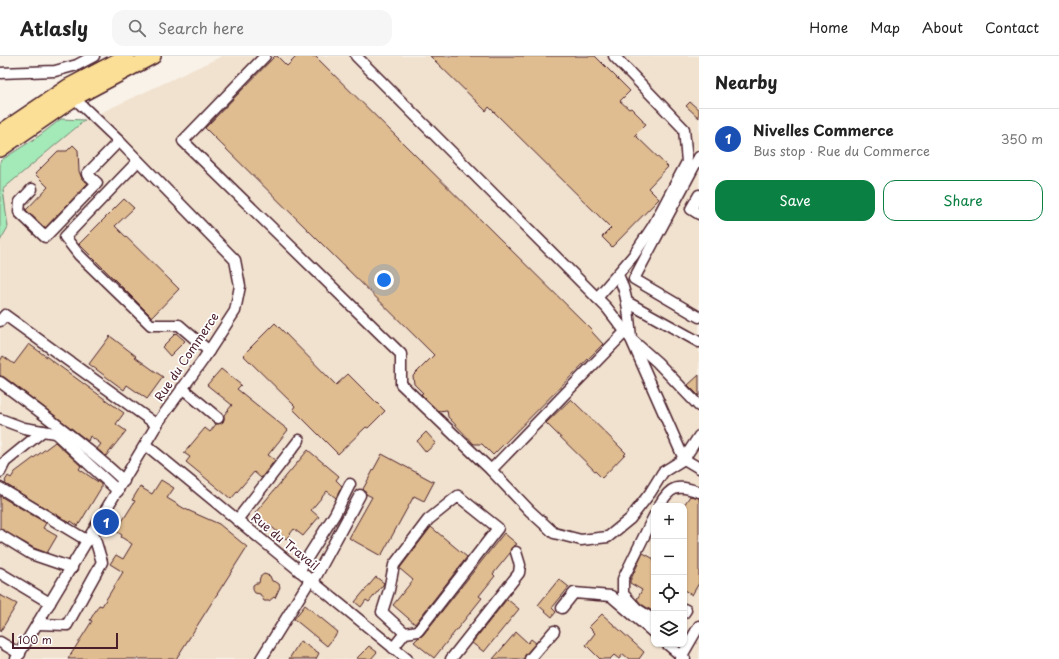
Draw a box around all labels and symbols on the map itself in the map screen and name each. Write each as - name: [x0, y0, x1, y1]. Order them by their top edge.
- your location: [374, 270, 394, 290]
- street label: Rue du Commerce: [150, 308, 223, 405]
- pin: 1: [93, 507, 119, 537]
- street label: Rue du Travail: [248, 508, 323, 574]
- scale bar: [12, 631, 118, 650]

